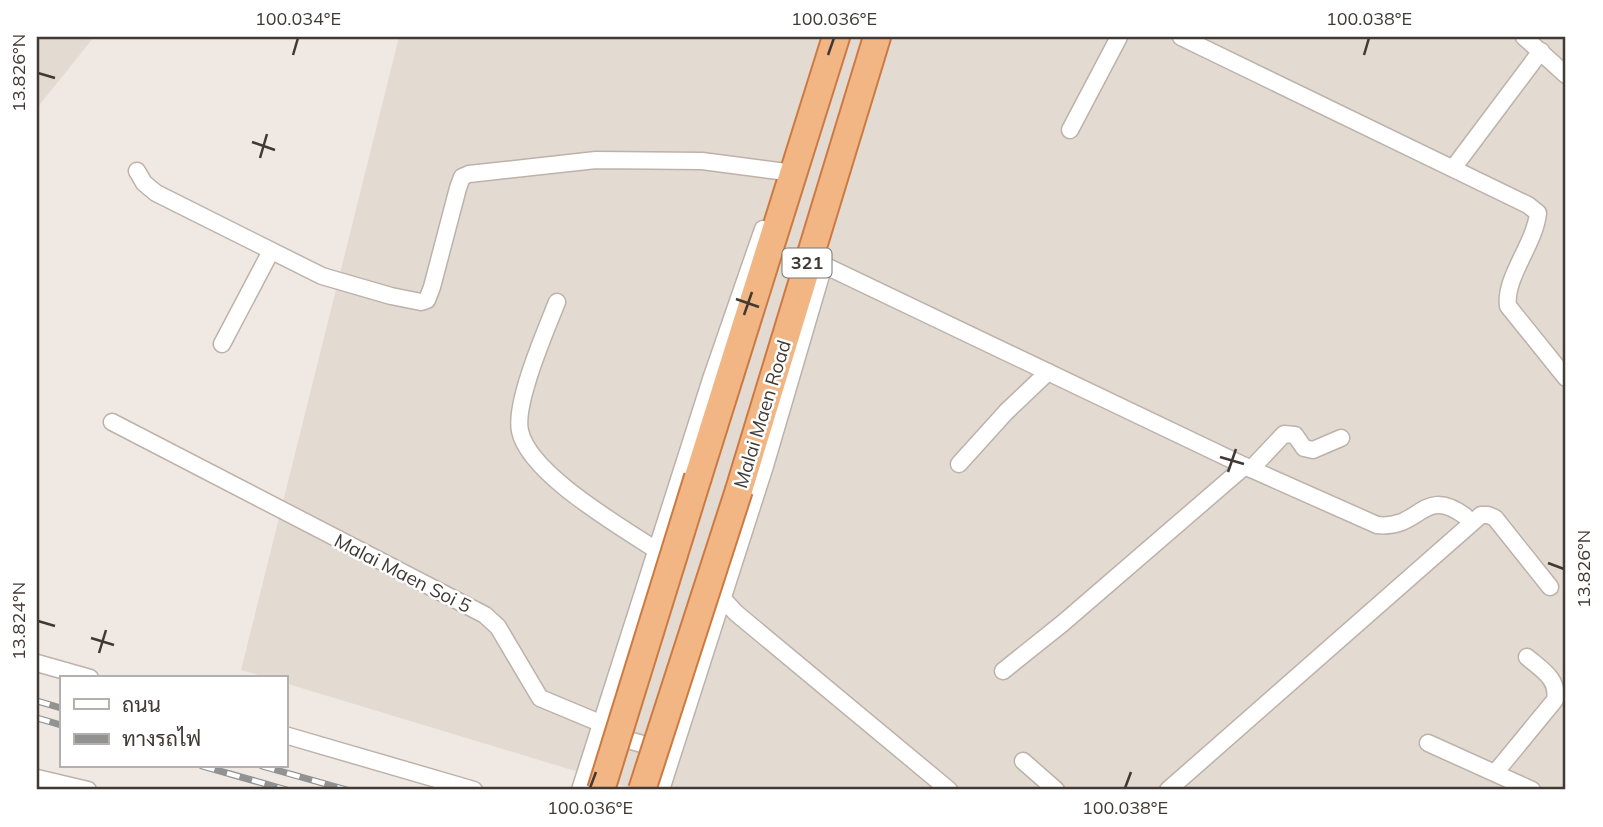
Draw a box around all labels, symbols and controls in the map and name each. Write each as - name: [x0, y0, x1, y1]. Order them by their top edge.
- text: 100.034°E: [255, 7, 341, 30]
- text: 100.036°E: [791, 7, 877, 30]
- text: 100.038°E: [1326, 7, 1412, 30]
- text: 13.826°N: [7, 34, 30, 112]
- road number: 321: [782, 248, 832, 278]
- street label: Malai Maen Road: [728, 337, 796, 491]
- street label: Malai Maen Soi 5: [330, 528, 476, 618]
- text: 13.826°N: [1572, 530, 1595, 608]
- text: 13.824°N: [7, 582, 30, 660]
- legend: [60, 676, 287, 768]
- text: ถนน: [122, 691, 161, 717]
- text: ทางรถไฟ: [122, 725, 201, 751]
- text: 100.036°E: [547, 796, 633, 819]
- text: 100.038°E: [1082, 796, 1168, 819]

